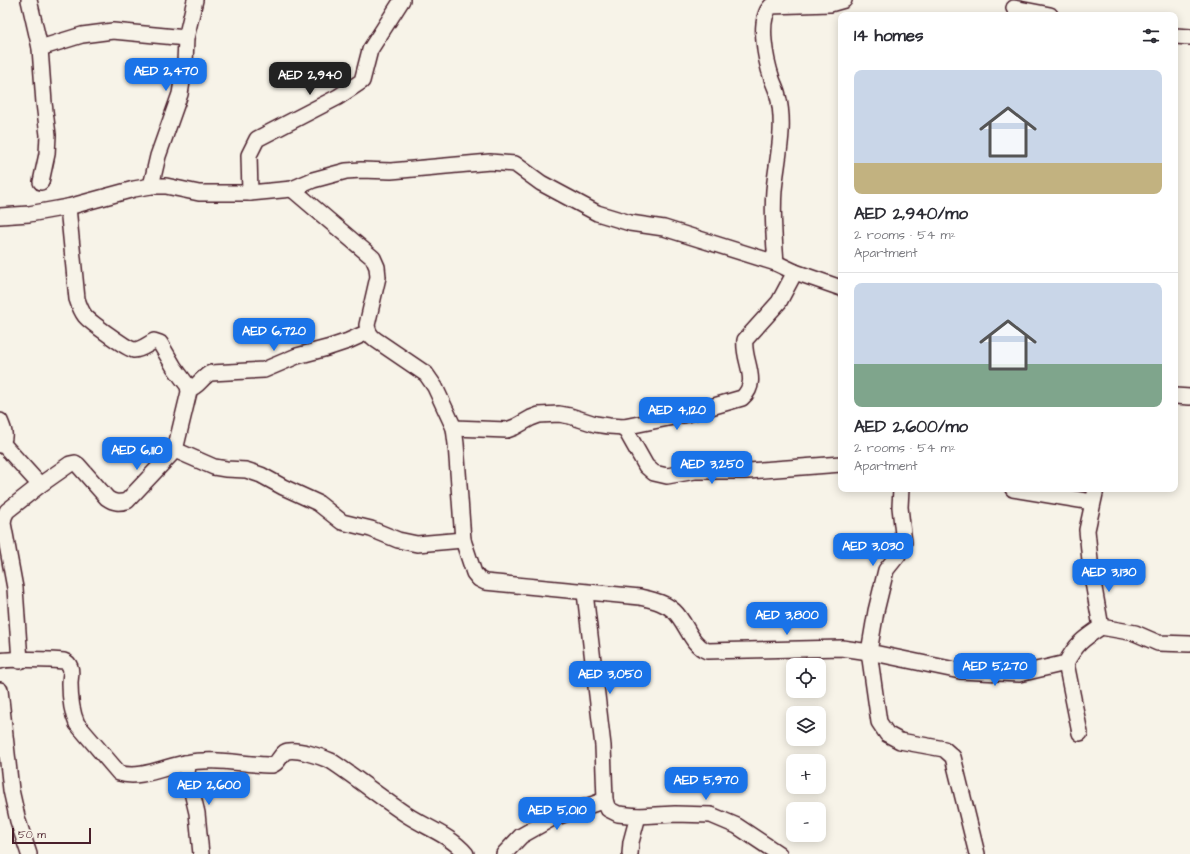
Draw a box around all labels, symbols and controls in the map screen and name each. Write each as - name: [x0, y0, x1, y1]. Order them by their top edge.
- text: 14 homes: [854, 24, 924, 48]
- icon: filters: [1140, 25, 1162, 47]
- pin: AED 2,470: [120, 58, 212, 92]
- text: AED 2,470: [134, 62, 198, 80]
- pin: AED 2,940: [264, 62, 356, 96]
- text: AED 2,940: [278, 66, 342, 84]
- icon: home: [972, 96, 1044, 168]
- text: AED 2,940/mo: [854, 202, 968, 226]
- text: 2 rooms · 54 m²: [854, 226, 956, 244]
- text: Apartment: [854, 244, 918, 262]
- icon: home: [972, 309, 1044, 381]
- pin: AED 6,720: [228, 318, 320, 352]
- text: AED 6,720: [242, 322, 306, 340]
- pin: AED 4,120: [631, 397, 723, 431]
- text: AED 4,120: [648, 401, 706, 419]
- text: AED 2,600/mo: [854, 415, 968, 439]
- pin: AED 6,110: [91, 437, 183, 471]
- text: 2 rooms · 54 m²: [854, 439, 956, 457]
- text: AED 6,110: [111, 441, 163, 459]
- pin: AED 3,250: [666, 451, 758, 485]
- text: AED 3,250: [680, 455, 744, 473]
- text: Apartment: [854, 457, 918, 475]
- pin: AED 3,030: [827, 533, 919, 567]
- text: AED 3,030: [842, 537, 904, 555]
- pin: AED 3,130: [1063, 559, 1155, 593]
- text: AED 3,130: [1081, 563, 1137, 581]
- pin: AED 3,800: [741, 602, 833, 636]
- text: AED 3,800: [755, 606, 819, 624]
- pin: AED 5,270: [949, 653, 1041, 687]
- text: AED 5,270: [963, 657, 1027, 675]
- map controls: [786, 658, 826, 842]
- button: locate: [786, 658, 826, 698]
- pin: AED 3,050: [564, 661, 656, 695]
- text: AED 3,050: [578, 665, 642, 683]
- button: layers: [786, 706, 826, 746]
- button: +: [786, 754, 826, 794]
- pin: AED 5,970: [660, 767, 752, 801]
- text: AED 5,970: [674, 771, 738, 789]
- pin: AED 2,600: [163, 772, 255, 806]
- text: AED 2,600: [177, 776, 241, 794]
- pin: AED 5,010: [511, 797, 603, 831]
- text: AED 5,010: [527, 801, 587, 819]
- button: −: [786, 802, 826, 842]
- scale bar: [12, 826, 91, 845]
- text: 50 m: [18, 827, 46, 842]

